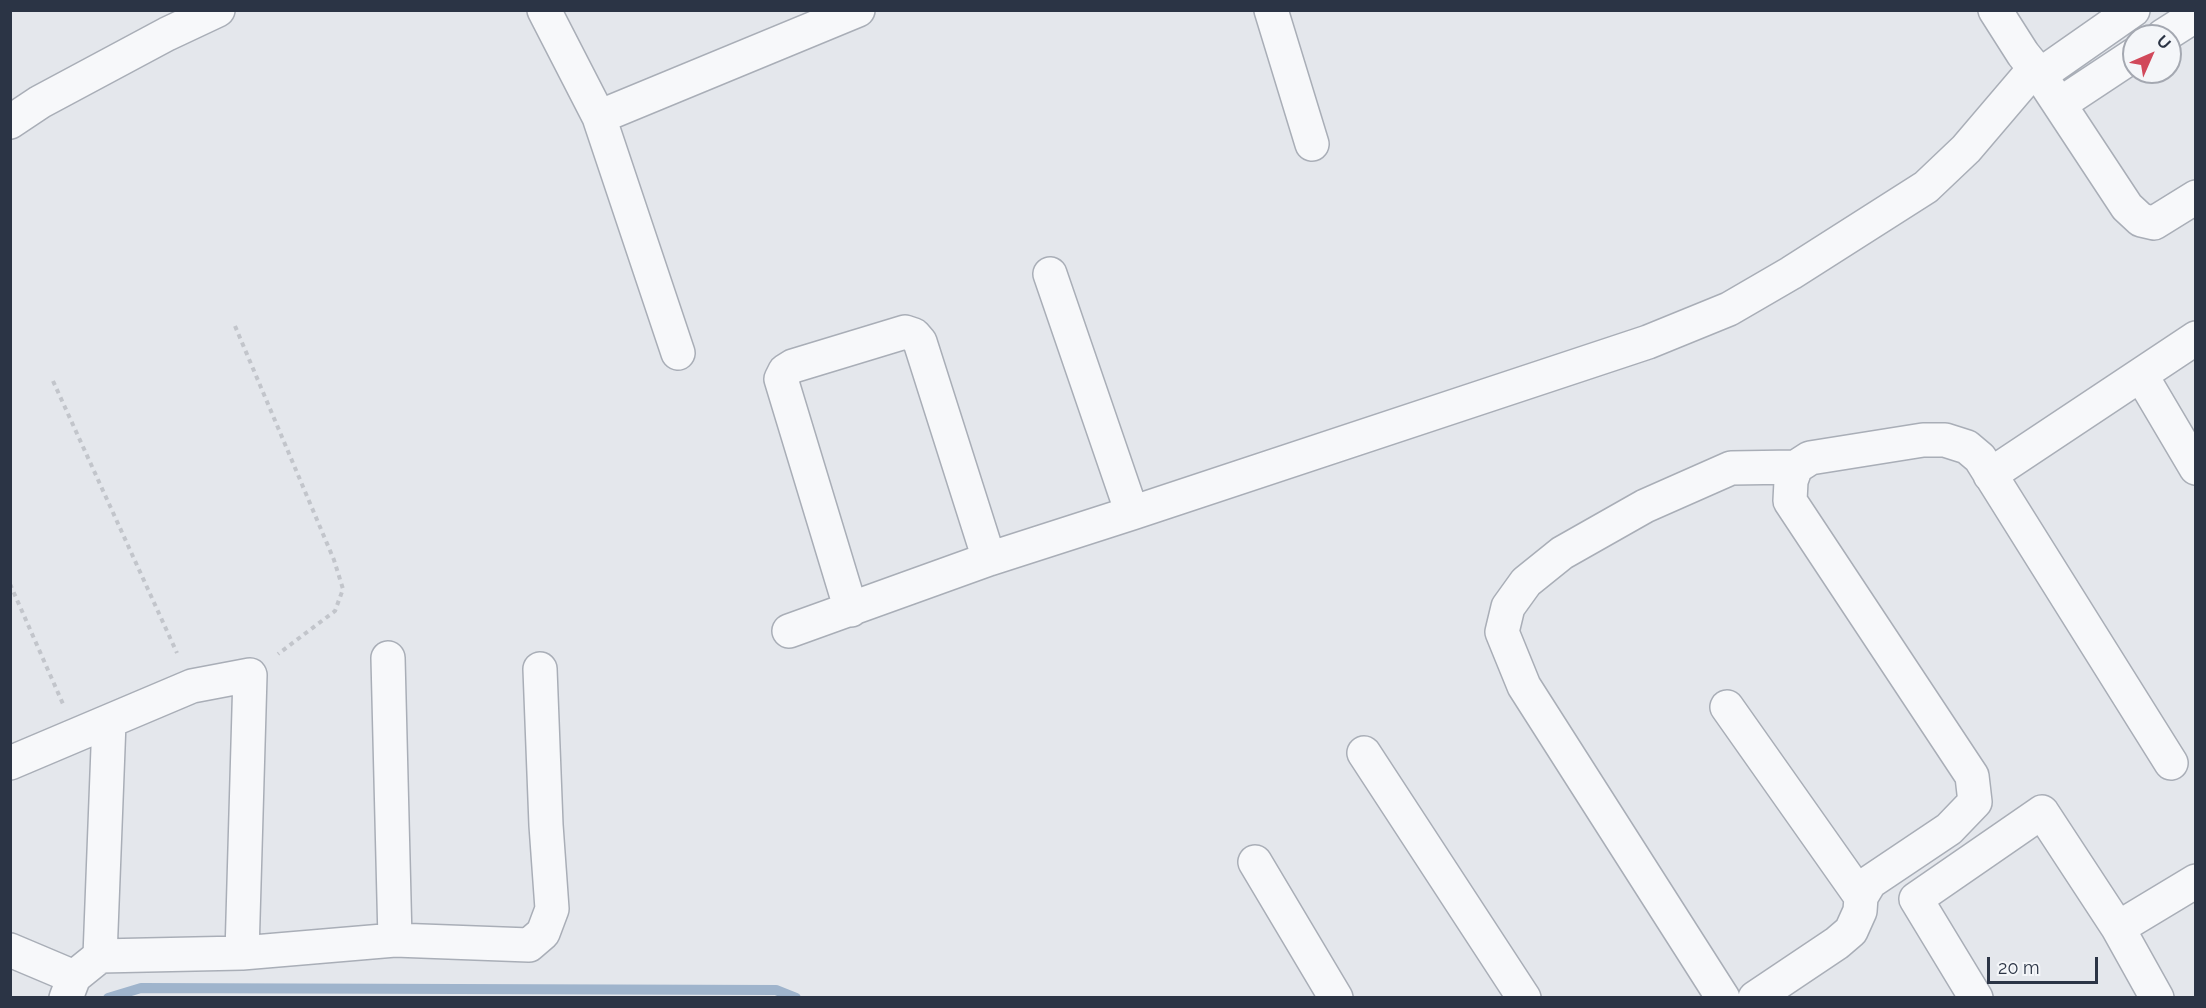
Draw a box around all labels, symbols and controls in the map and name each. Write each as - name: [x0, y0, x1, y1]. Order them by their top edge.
- north arrow: [2122, 24, 2182, 84]
- text: U: [2153, 31, 2175, 53]
- scale bar: [1990, 945, 2101, 983]
- text: 20 m: [1998, 957, 2040, 978]

